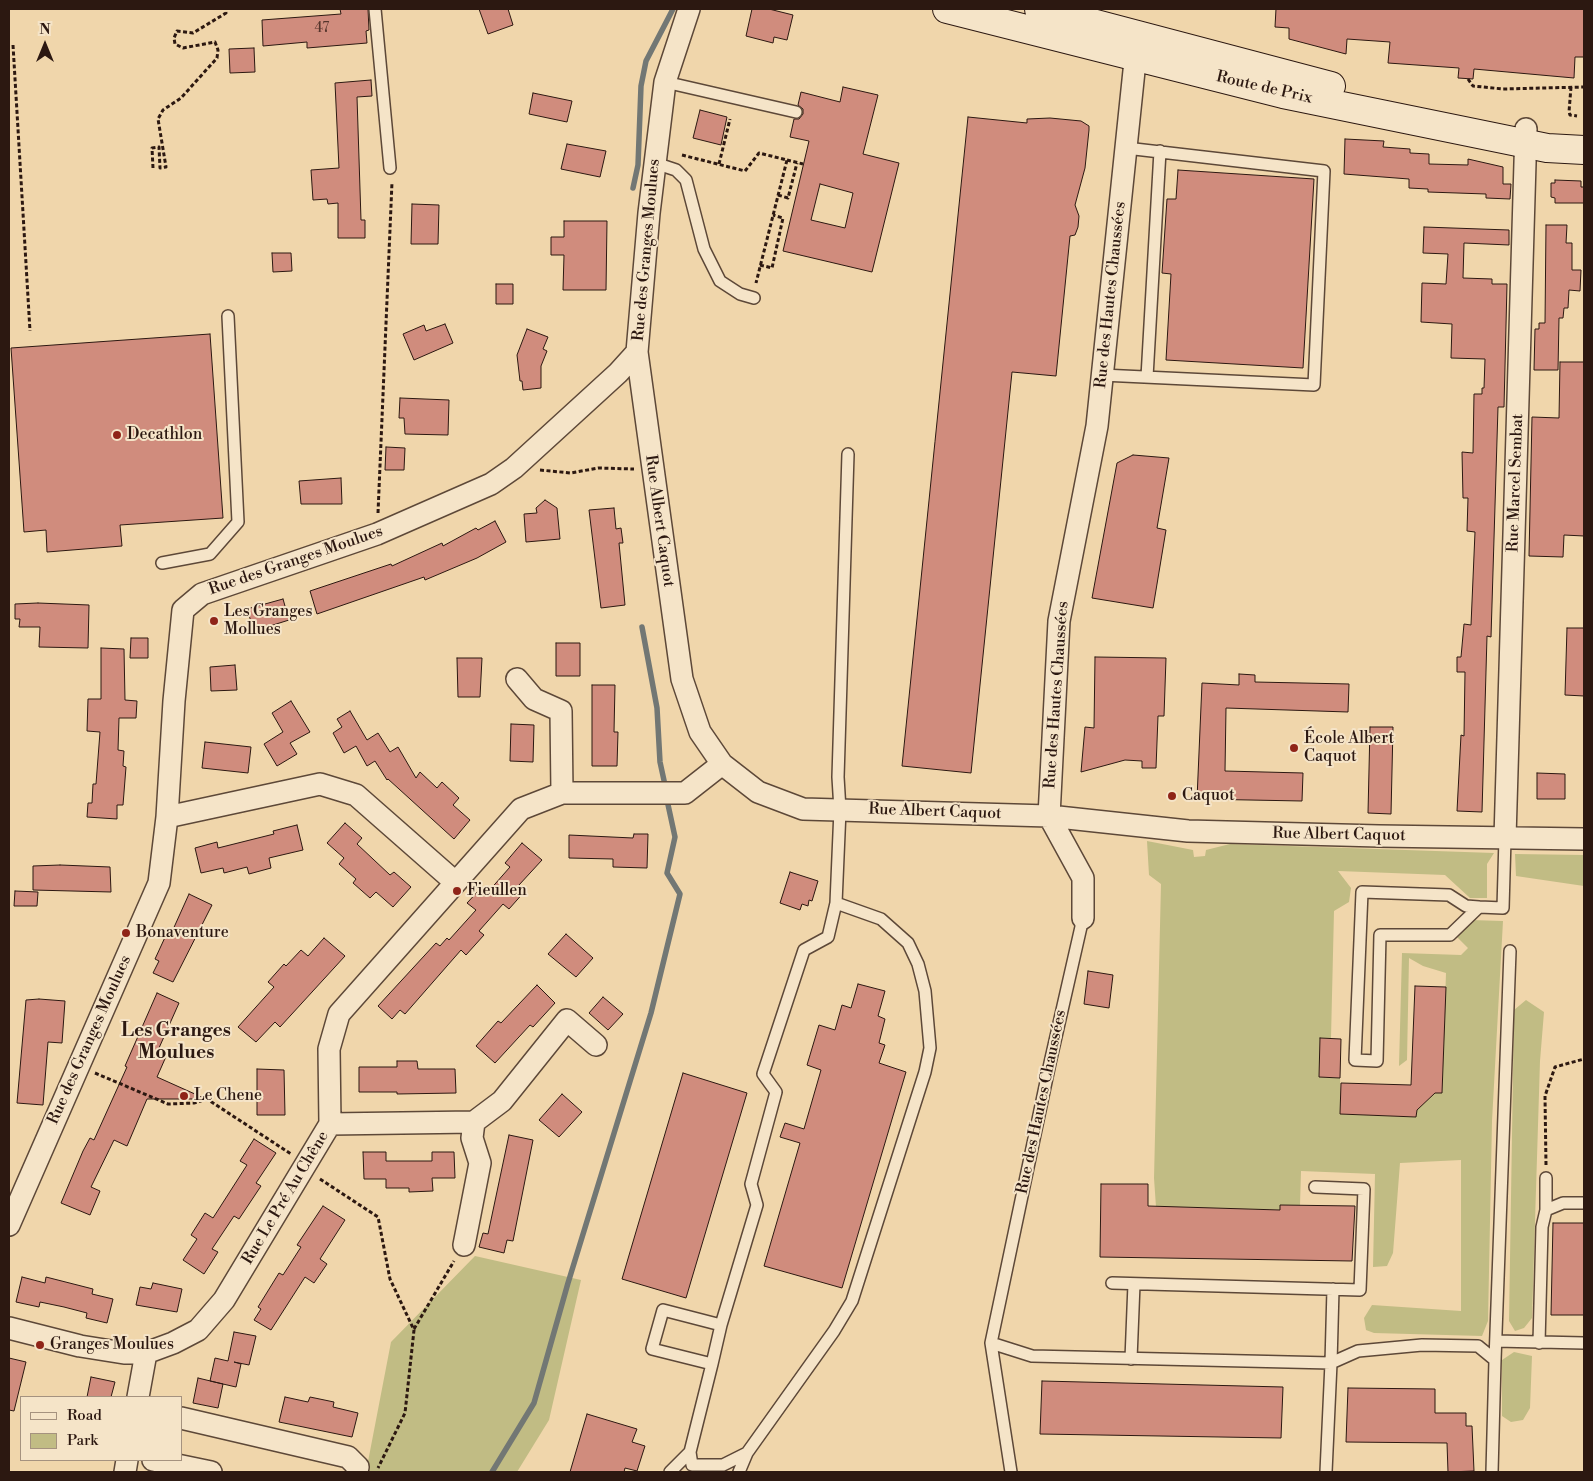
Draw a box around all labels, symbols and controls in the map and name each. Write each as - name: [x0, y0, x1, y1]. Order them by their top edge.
- north arrow: [20, 20, 70, 70]
- text: N: [39, 21, 51, 39]
- house number: 47: [315, 21, 329, 37]
- street label: Route de Prix: [1214, 68, 1314, 108]
- street label: Rue des Granges Moulues: [629, 158, 665, 342]
- street label: Rue des Hautes Chaussées: [1092, 201, 1130, 389]
- street label: Rue Marcel Sembat: [1504, 413, 1528, 553]
- place label: Decathlon: [127, 425, 202, 445]
- marker: Decathlon: [111, 429, 123, 441]
- street label: Rue Albert Caquot: [640, 454, 678, 588]
- street label: Rue des Granges Moulues: [206, 522, 386, 600]
- street label: Rue des Hautes Chaussées: [1041, 601, 1073, 789]
- place label: Les Granges Mollues: [224, 602, 312, 640]
- marker: Les Granges Mollues: [208, 615, 220, 627]
- place label: École Albert Caquot: [1304, 729, 1394, 767]
- marker: École Albert Caquot: [1288, 742, 1300, 754]
- place label: Caquot: [1182, 786, 1235, 806]
- marker: Caquot: [1166, 790, 1178, 802]
- street label: Rue Albert Caquot: [868, 800, 1002, 824]
- street label: Rue Albert Caquot: [1272, 824, 1406, 846]
- place label: Fieullen: [467, 881, 527, 901]
- marker: Fieullen: [451, 885, 463, 897]
- place label: Bonaventure: [136, 923, 229, 943]
- marker: Bonaventure: [120, 927, 132, 939]
- street label: Rue des Granges Moulues: [44, 953, 136, 1127]
- street label: Rue des Hautes Chaussées: [1013, 1008, 1071, 1196]
- district label: Les Granges Moulues: [121, 1020, 231, 1064]
- place label: Le Chene: [194, 1086, 262, 1106]
- marker: Le Chene: [178, 1090, 190, 1102]
- street label: Rue Le Pré Au Chêne: [239, 1128, 333, 1268]
- place label: Granges Moulues: [50, 1335, 174, 1355]
- marker: Granges Moulues: [34, 1339, 46, 1351]
- legend: [20, 1396, 182, 1461]
- text: Road: [67, 1406, 102, 1425]
- text: Park: [67, 1431, 98, 1450]

